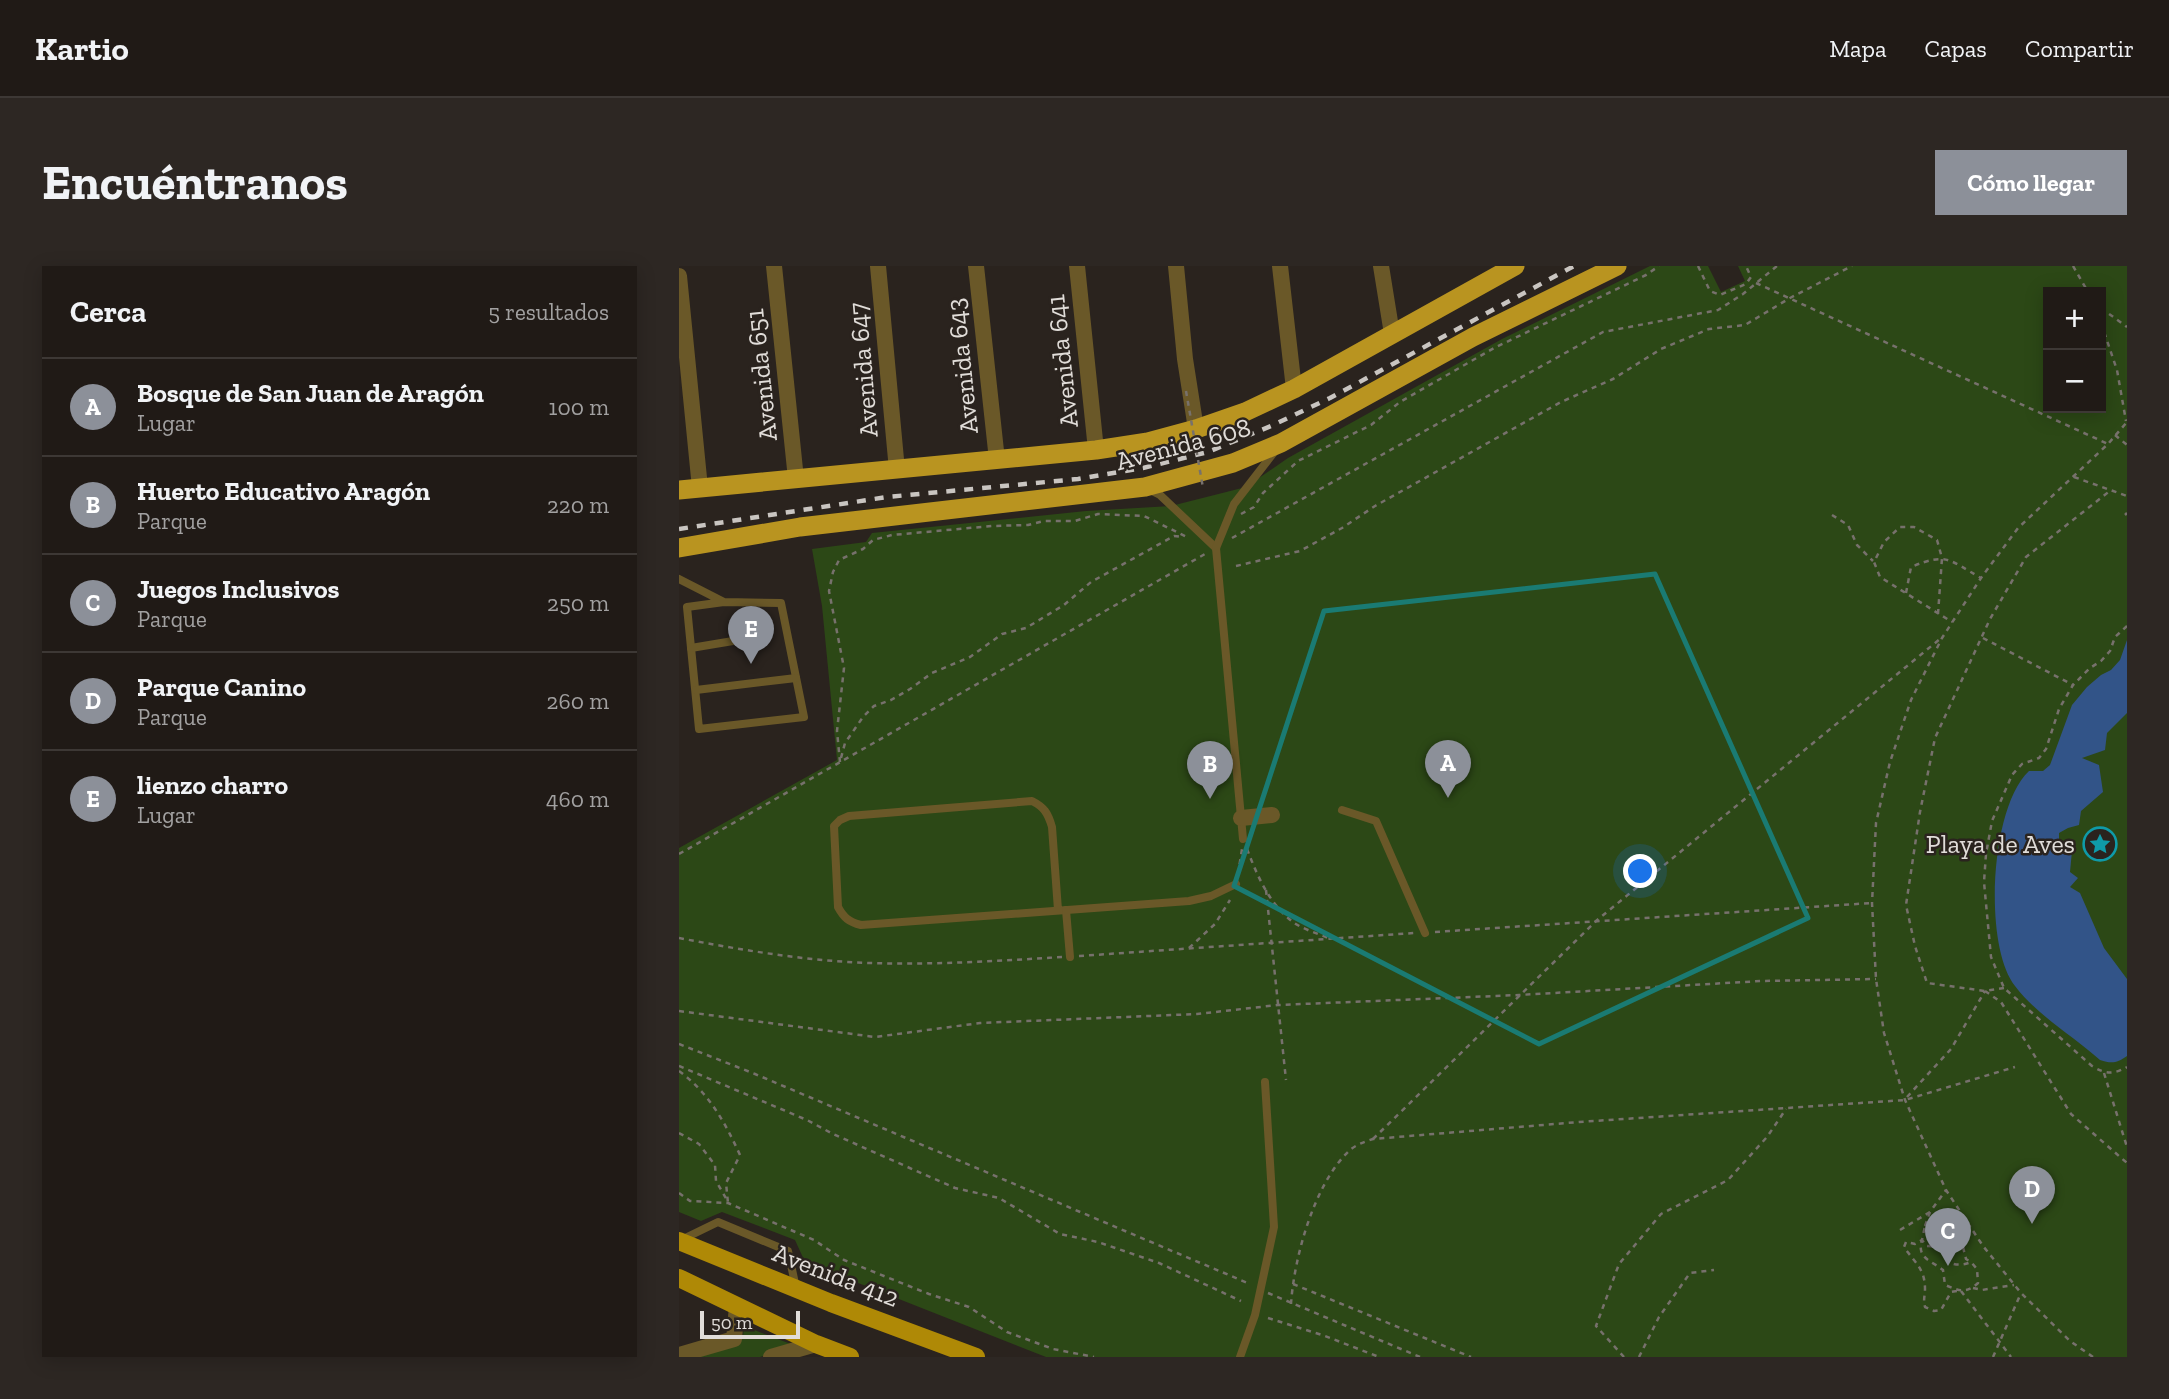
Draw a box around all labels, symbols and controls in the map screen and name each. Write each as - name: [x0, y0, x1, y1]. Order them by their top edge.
- text: Kartio: [35, 29, 129, 68]
- text: Mapa: [1829, 34, 1886, 63]
- text: Capas: [1924, 34, 1987, 63]
- text: Compartir: [2025, 34, 2134, 63]
- button: Cómo llegar: [1935, 150, 2127, 215]
- text: Encuéntranos: [42, 153, 348, 212]
- map controls: [2043, 287, 2106, 413]
- button: +: [2043, 287, 2106, 350]
- street label: Avenida 641: [1039, 293, 1085, 429]
- text: Cerca: [70, 294, 146, 330]
- street label: Avenida 643: [939, 297, 985, 435]
- text: 5 resultados: [488, 298, 609, 326]
- street label: Avenida 647: [841, 301, 885, 439]
- street label: Avenida 651: [738, 307, 784, 443]
- button: −: [2043, 350, 2106, 413]
- text: Bosque de San Juan de Aragón: [137, 377, 484, 409]
- text: A: [85, 393, 101, 421]
- text: 100 m: [549, 393, 609, 421]
- text: Lugar: [137, 409, 196, 437]
- street label: Avenida 608: [1112, 411, 1254, 477]
- text: Huerto Educativo Aragón: [137, 475, 430, 507]
- text: B: [86, 491, 100, 519]
- text: 220 m: [547, 491, 609, 519]
- text: Parque: [137, 507, 207, 535]
- text: Juegos Inclusivos: [137, 573, 340, 605]
- text: C: [86, 589, 100, 617]
- text: 250 m: [547, 589, 609, 617]
- text: Parque: [137, 605, 207, 633]
- pin: E: [728, 606, 774, 664]
- text: Parque Canino: [137, 671, 306, 703]
- text: D: [85, 687, 101, 715]
- text: 260 m: [547, 687, 609, 715]
- text: Parque: [137, 703, 207, 731]
- pin: A: [1425, 740, 1471, 798]
- pin: B: [1187, 741, 1233, 799]
- text: lienzo charro: [137, 769, 288, 801]
- text: E: [86, 785, 100, 813]
- text: 460 m: [546, 785, 609, 813]
- text: Lugar: [137, 801, 196, 829]
- place icon: Playa de Aves: [2081, 825, 2119, 863]
- place label: Playa de Aves: [1926, 828, 2075, 860]
- your location: [1623, 854, 1657, 888]
- pin: D: [2009, 1166, 2055, 1224]
- pin: C: [1925, 1208, 1971, 1266]
- street label: Avenida 412: [768, 1236, 904, 1314]
- scale bar: [700, 1308, 800, 1340]
- text: 50 m: [711, 1311, 752, 1334]

